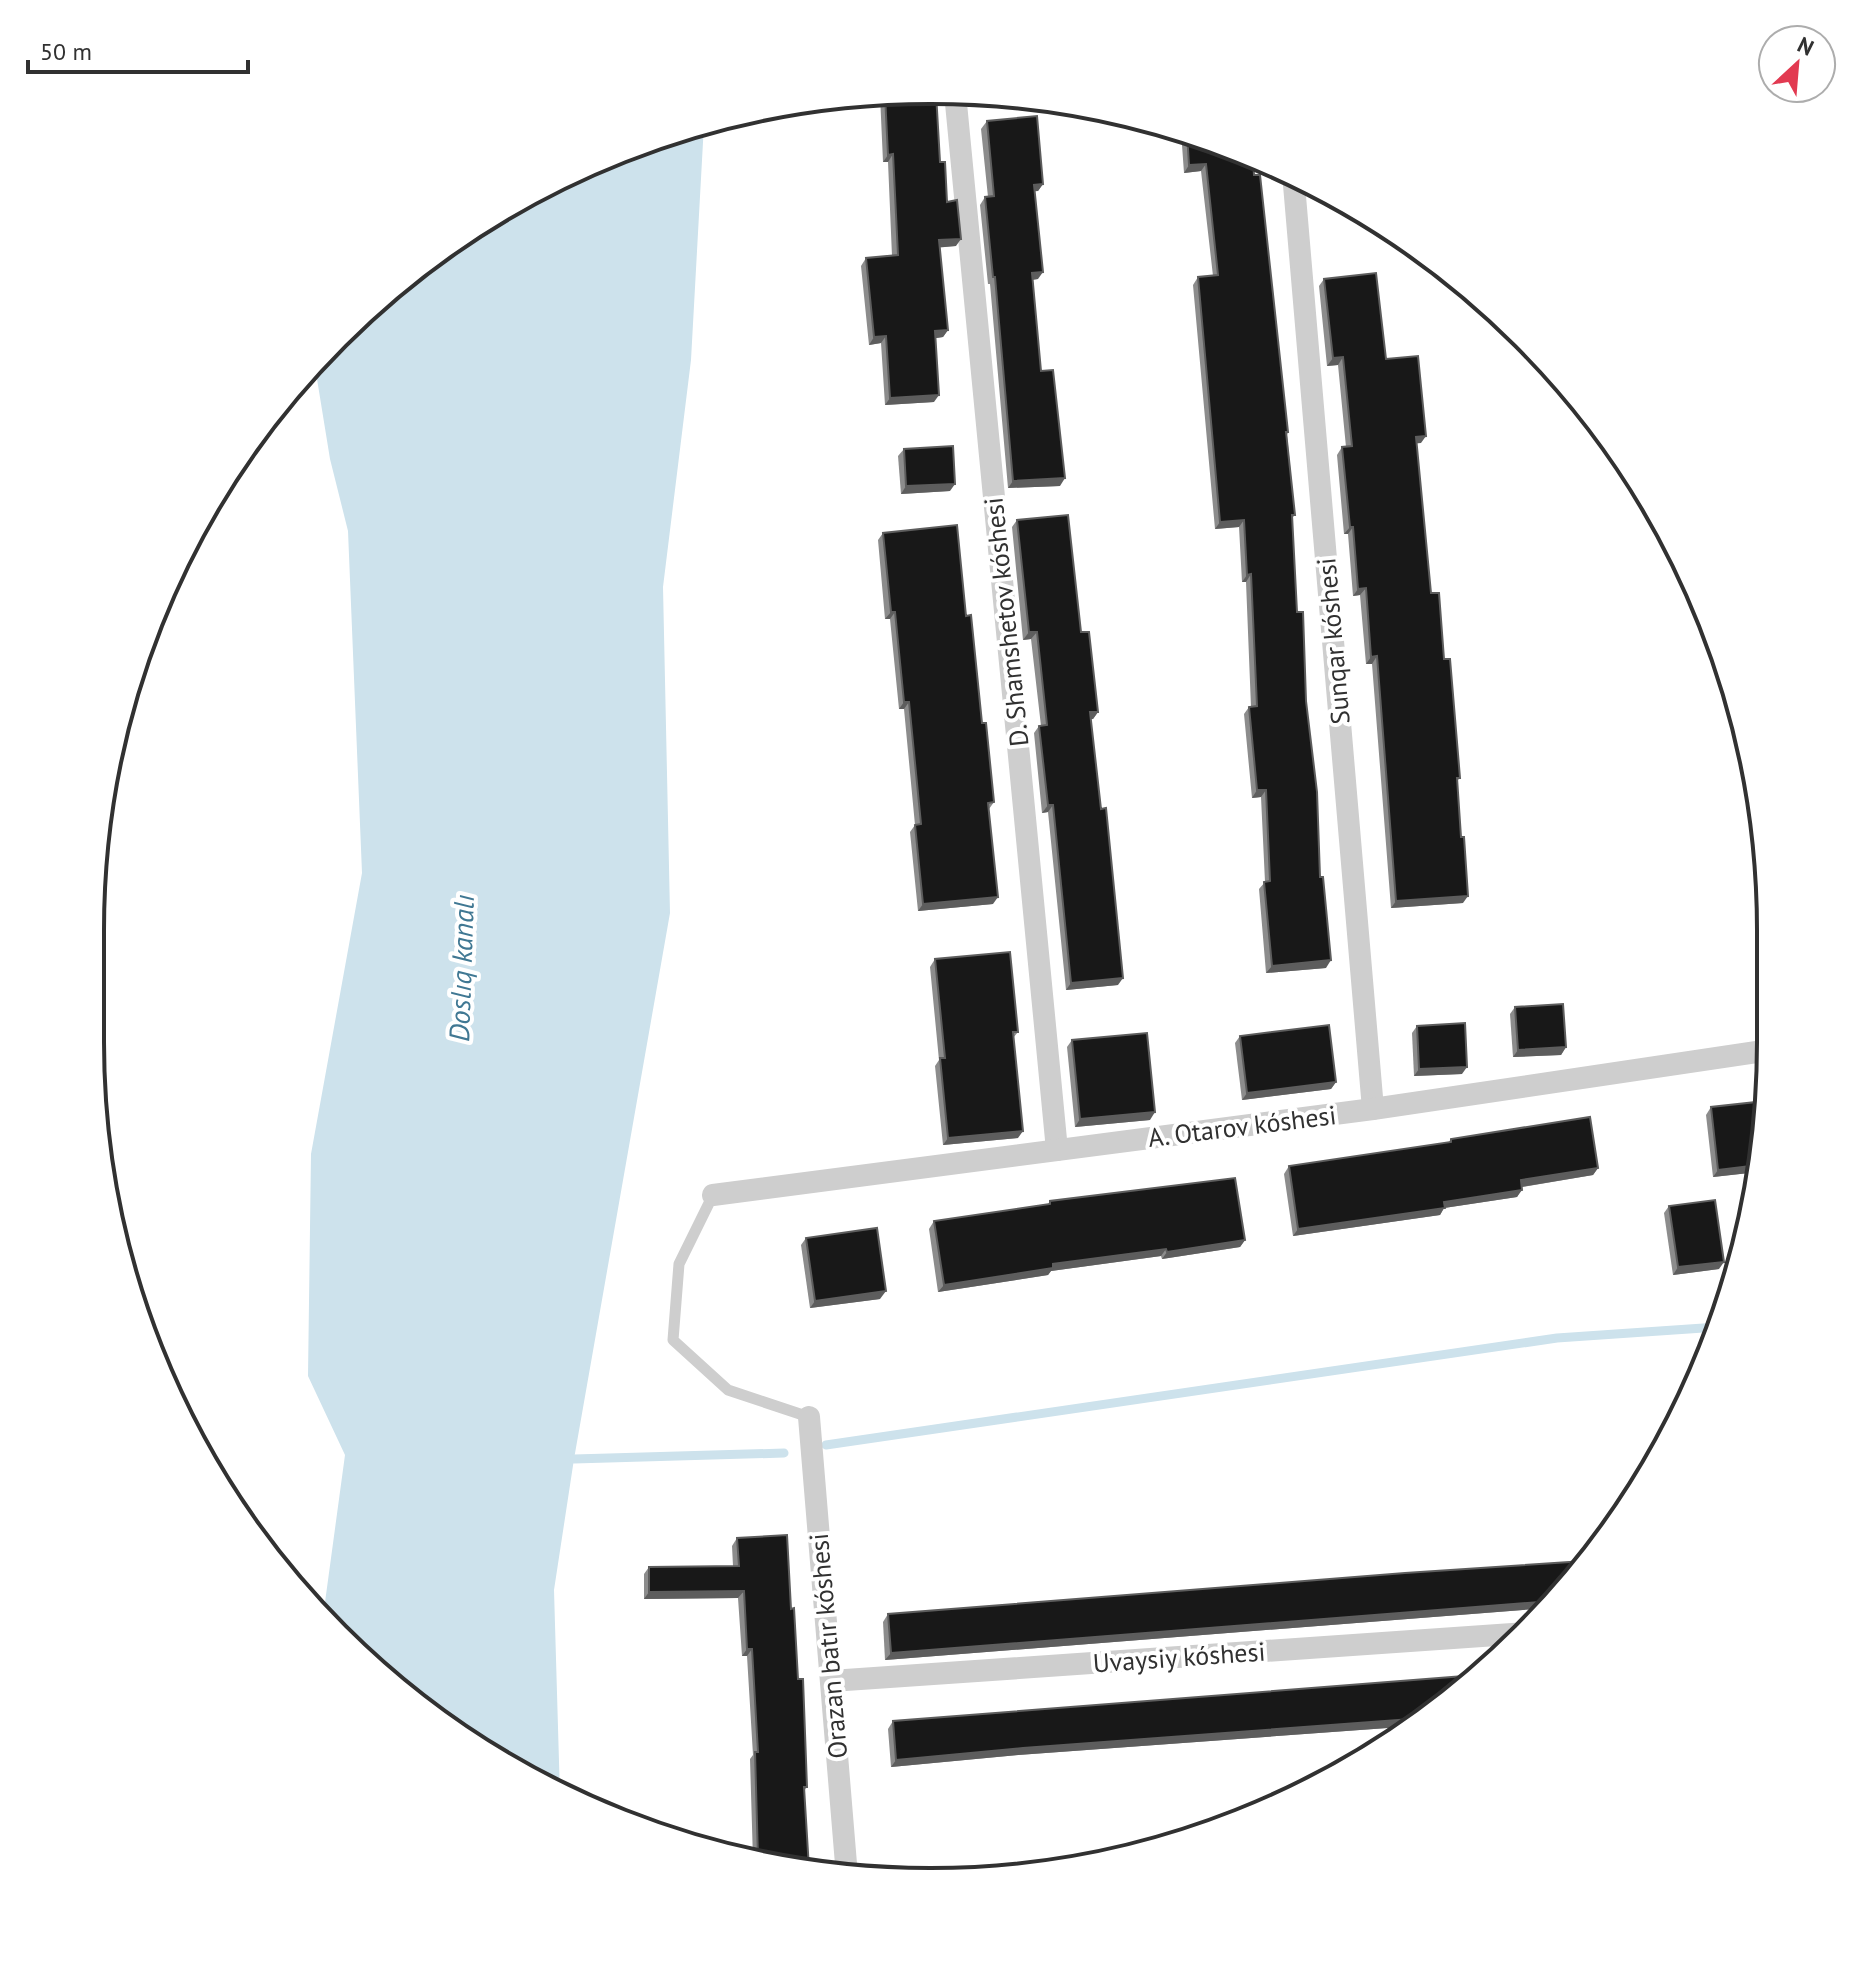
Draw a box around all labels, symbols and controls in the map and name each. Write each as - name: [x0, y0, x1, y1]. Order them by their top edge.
- scale bar: [28, 24, 248, 74]
- north arrow: [1757, 24, 1837, 104]
- text: N: [1793, 30, 1818, 62]
- text: 50 m: [40, 36, 92, 67]
- street label: D. Shamshetov kóshesi: [977, 496, 1035, 748]
- street label: Sunqar kóshesi: [1309, 556, 1357, 726]
- water label: Doslıq kanalı: [440, 894, 482, 1042]
- street label: A. Otarov kóshesi: [1146, 1098, 1338, 1154]
- street label: Orazan batır kóshesi: [802, 1532, 854, 1760]
- street label: Uvaysiy kóshesi: [1092, 1635, 1266, 1679]

